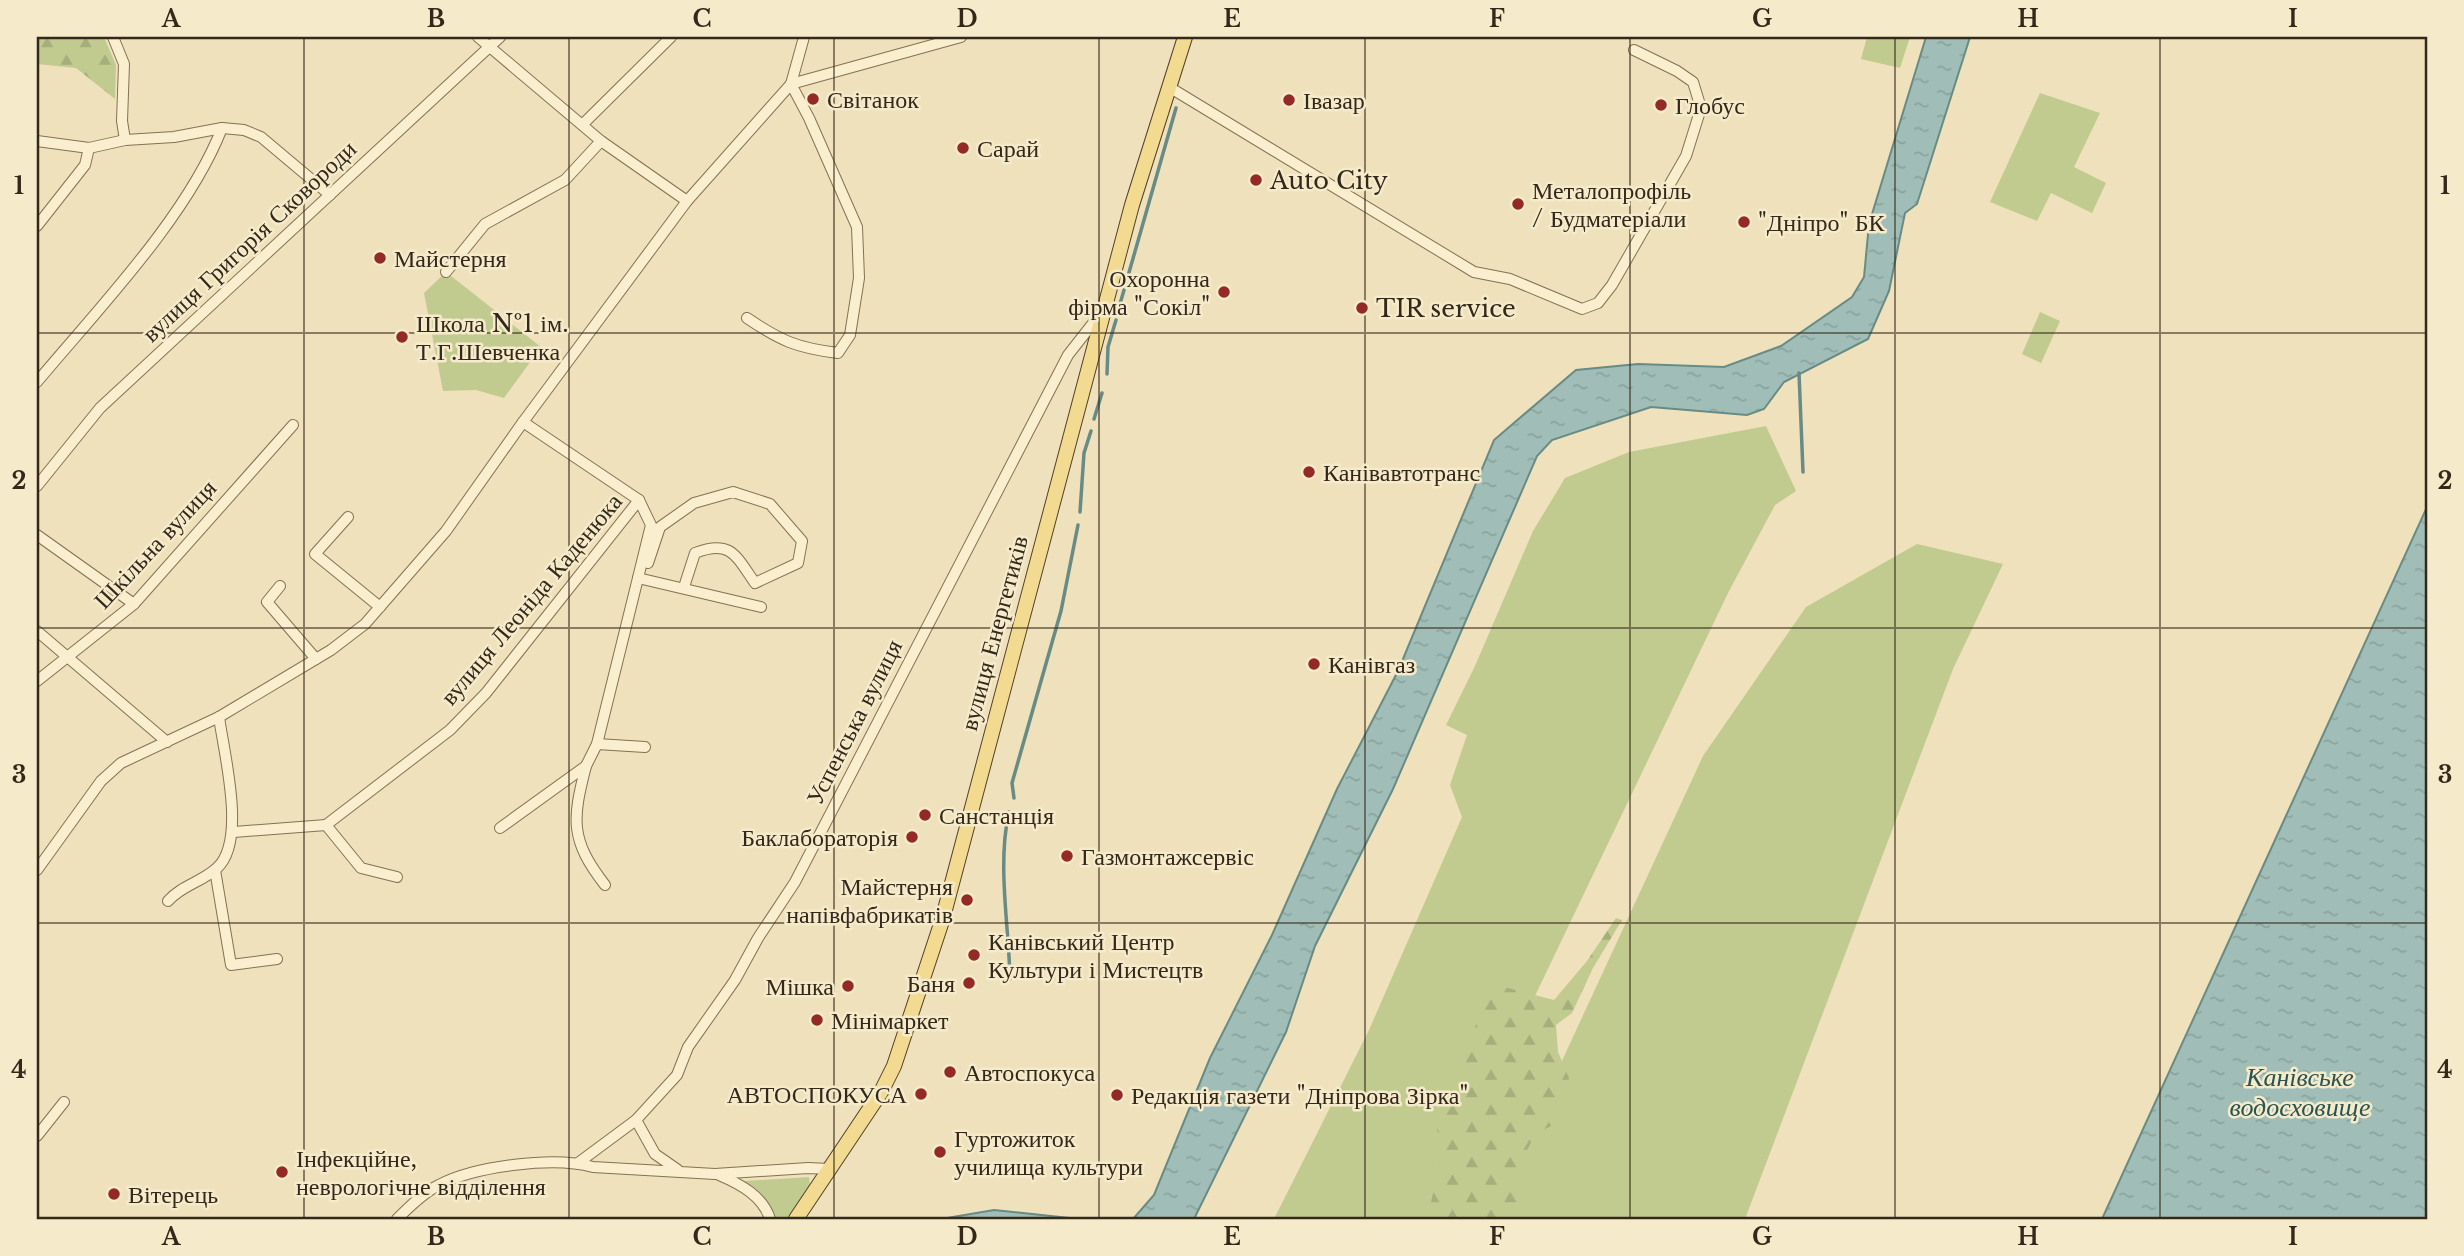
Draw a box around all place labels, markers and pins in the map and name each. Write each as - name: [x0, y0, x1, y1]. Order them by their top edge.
- place label: Світанок: [827, 85, 919, 114]
- place label: Івазар: [1303, 86, 1365, 115]
- marker: Світанок: [805, 91, 821, 107]
- place label: Глобус: [1675, 91, 1745, 120]
- marker: Івазар: [1281, 92, 1297, 108]
- marker: Глобус: [1653, 97, 1669, 113]
- place label: Сарай: [977, 134, 1039, 163]
- marker: Сарай: [955, 140, 971, 156]
- place label: Auto City: [1269, 166, 1388, 195]
- marker: Auto City: [1248, 172, 1264, 188]
- place label: Металопрофіль / Будматеріали: [1532, 176, 1691, 233]
- marker: Металопрофіль / Будматеріали: [1510, 196, 1526, 212]
- place label: "Дніпро" БК: [1758, 208, 1886, 237]
- marker: "Дніпро" БК: [1736, 214, 1752, 230]
- place label: Майстерня: [394, 244, 507, 273]
- marker: Майстерня: [372, 250, 388, 266]
- place label: Охоронна фірма "Сокіл": [1068, 264, 1210, 321]
- marker: Охоронна фірма "Сокіл": [1216, 284, 1232, 300]
- place label: TIR service: [1376, 294, 1516, 323]
- marker: TIR service: [1354, 300, 1370, 316]
- place label: Школа №1 ім. Т.Г.Шевченка: [416, 309, 569, 366]
- marker: Школа №1 ім. Т.Г.Шевченка: [394, 329, 410, 345]
- place label: Канівавтотранс: [1323, 458, 1480, 487]
- marker: Канівавтотранс: [1301, 464, 1317, 480]
- place label: Канівгаз: [1328, 650, 1415, 679]
- marker: Канівгаз: [1306, 656, 1322, 672]
- place label: Санстанція: [939, 801, 1054, 830]
- marker: Санстанція: [917, 807, 933, 823]
- place label: Баклабораторія: [741, 823, 898, 852]
- marker: Баклабораторія: [904, 829, 920, 845]
- place label: Газмонтажсервіс: [1081, 842, 1254, 871]
- marker: Газмонтажсервіс: [1059, 848, 1075, 864]
- place label: Майстерня напівфабрикатів: [786, 872, 953, 929]
- marker: Майстерня напівфабрикатів: [959, 892, 975, 908]
- place label: Канівський Центр Культури і Мистецтв: [988, 927, 1203, 984]
- marker: Канівський Центр Культури і Мистецтв: [966, 947, 982, 963]
- place label: Баня: [907, 969, 955, 998]
- place label: Мішка: [766, 972, 834, 1001]
- marker: Баня: [961, 975, 977, 991]
- marker: Мішка: [840, 978, 856, 994]
- place label: Мінімаркет: [831, 1006, 949, 1035]
- marker: Мінімаркет: [809, 1012, 825, 1028]
- place label: Автоспокуса: [964, 1058, 1096, 1087]
- marker: Автоспокуса: [942, 1064, 958, 1080]
- place label: АВТОСПОКУСА: [727, 1080, 908, 1109]
- place label: Редакція газети "Дніпрова Зірка": [1131, 1081, 1468, 1110]
- marker: АВТОСПОКУСА: [913, 1086, 929, 1102]
- marker: Редакція газети "Дніпрова Зірка": [1109, 1087, 1125, 1103]
- place label: Гуртожиток училища культури: [954, 1124, 1143, 1181]
- place label: Інфекційне, неврологічне відділення: [296, 1144, 546, 1201]
- marker: Гуртожиток училища культури: [932, 1144, 948, 1160]
- marker: Інфекційне, неврологічне відділення: [274, 1164, 290, 1180]
- place label: Вітерець: [128, 1180, 218, 1209]
- marker: Вітерець: [106, 1186, 122, 1202]

